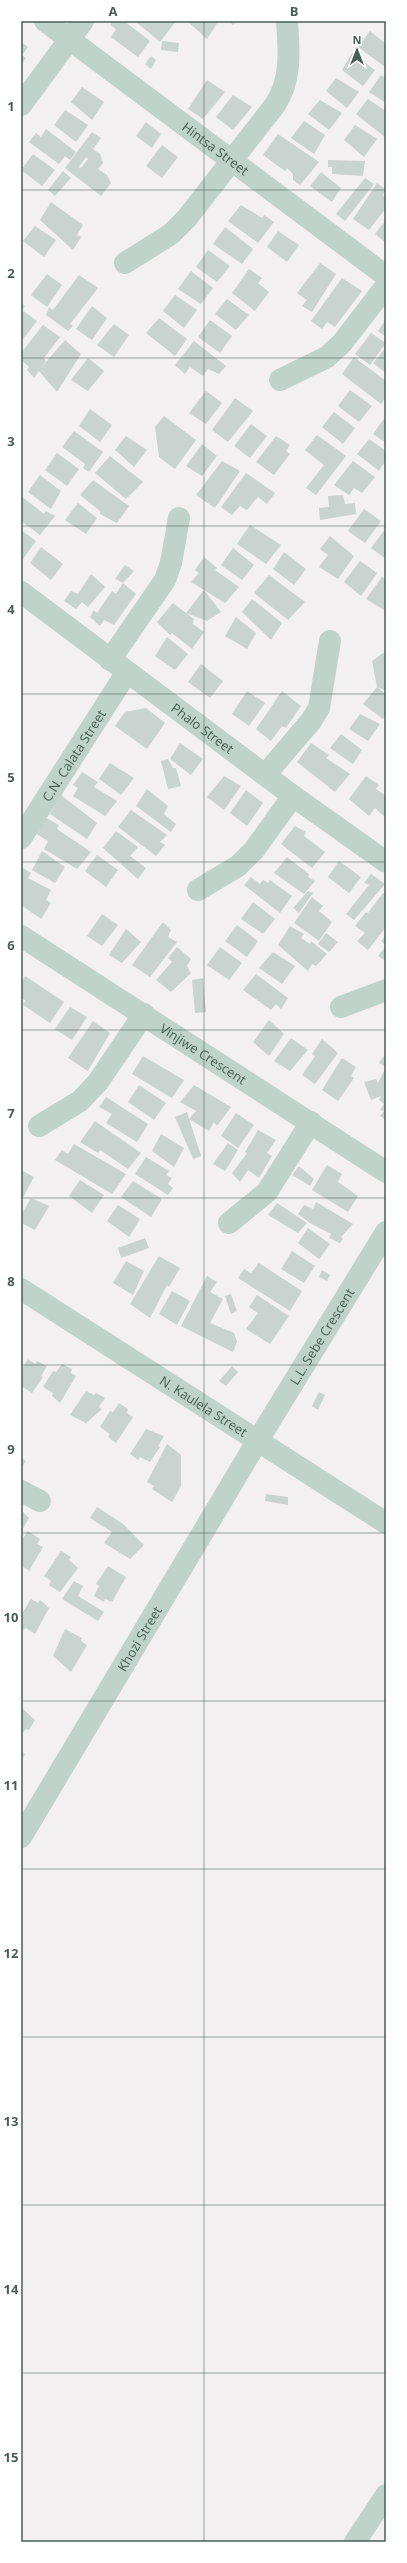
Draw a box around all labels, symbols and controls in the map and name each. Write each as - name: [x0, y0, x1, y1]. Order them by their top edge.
- text: A: [109, 2, 118, 20]
- text: B: [290, 2, 299, 20]
- north arrow: [337, 30, 377, 70]
- text: N: [353, 32, 361, 47]
- text: 1: [7, 97, 15, 115]
- street label: Hintsa Street: [179, 118, 253, 180]
- text: 2: [7, 264, 15, 282]
- text: 3: [7, 432, 15, 450]
- text: 4: [7, 600, 15, 618]
- street label: Phalo Street: [168, 699, 238, 758]
- street label: C.N. Calata Street: [38, 706, 110, 805]
- text: 5: [7, 768, 15, 786]
- text: 6: [7, 936, 15, 954]
- street label: Vinjiwe Crescent: [157, 1019, 250, 1089]
- text: 7: [7, 1104, 15, 1122]
- text: 8: [7, 1272, 15, 1290]
- street label: L.L. Sebe Crescent: [285, 1284, 358, 1388]
- street label: N. Kaulela Street: [156, 1371, 251, 1441]
- text: 9: [7, 1440, 15, 1458]
- street label: Khozi Street: [113, 1602, 166, 1675]
- text: 10: [4, 1608, 18, 1626]
- text: 11: [4, 1776, 18, 1794]
- text: 12: [4, 1944, 19, 1962]
- text: 13: [4, 2112, 18, 2130]
- text: 14: [4, 2280, 19, 2298]
- text: 15: [4, 2448, 18, 2466]

